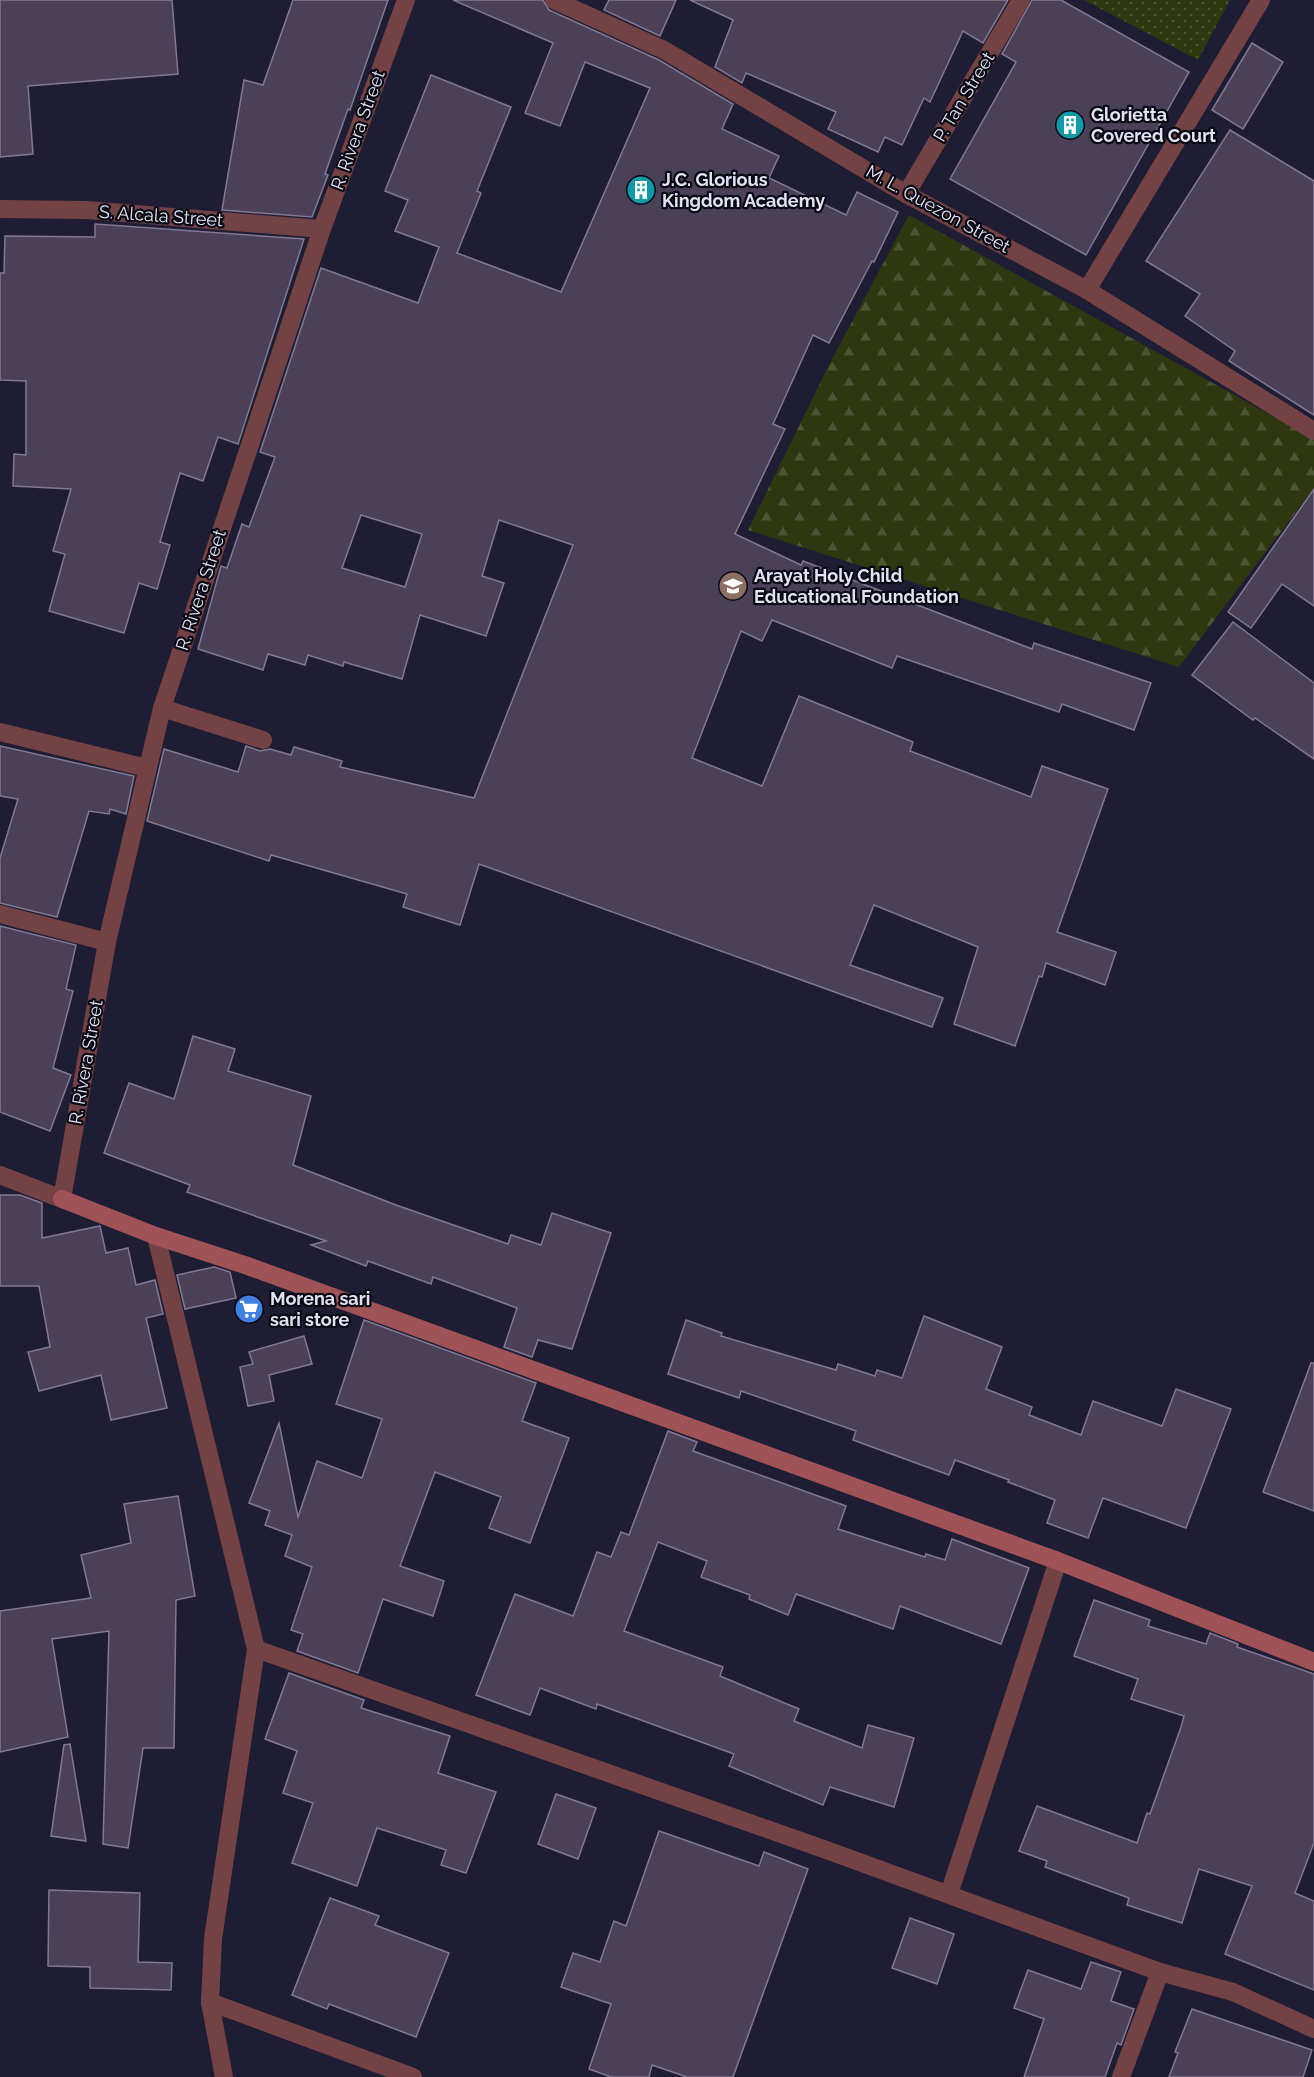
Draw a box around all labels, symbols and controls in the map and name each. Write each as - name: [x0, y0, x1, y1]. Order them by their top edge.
- street label: P. Tan Street: [929, 48, 999, 145]
- street label: R. Rivera Street: [326, 67, 389, 193]
- place label: Glorietta Covered Court: [1091, 104, 1216, 146]
- building icon: Glorietta Covered Court: [1054, 109, 1086, 141]
- street label: M. L. Quezon Street: [863, 160, 1014, 257]
- place label: J.C. Glorious Kingdom Academy: [662, 169, 825, 211]
- building icon: J.C. Glorious Kingdom Academy: [625, 174, 657, 206]
- street label: S. Alcala Street: [98, 201, 224, 230]
- street label: R. Rivera Street: [171, 527, 230, 653]
- place label: Arayat Holy Child Educational Foundation: [754, 565, 959, 607]
- school or university icon: Arayat Holy Child Educational Foundation: [717, 570, 749, 602]
- street label: R. Rivera Street: [64, 998, 107, 1126]
- place label: Morena sari sari store: [270, 1288, 370, 1330]
- supermarket icon: Morena sari sari store: [233, 1293, 265, 1325]

